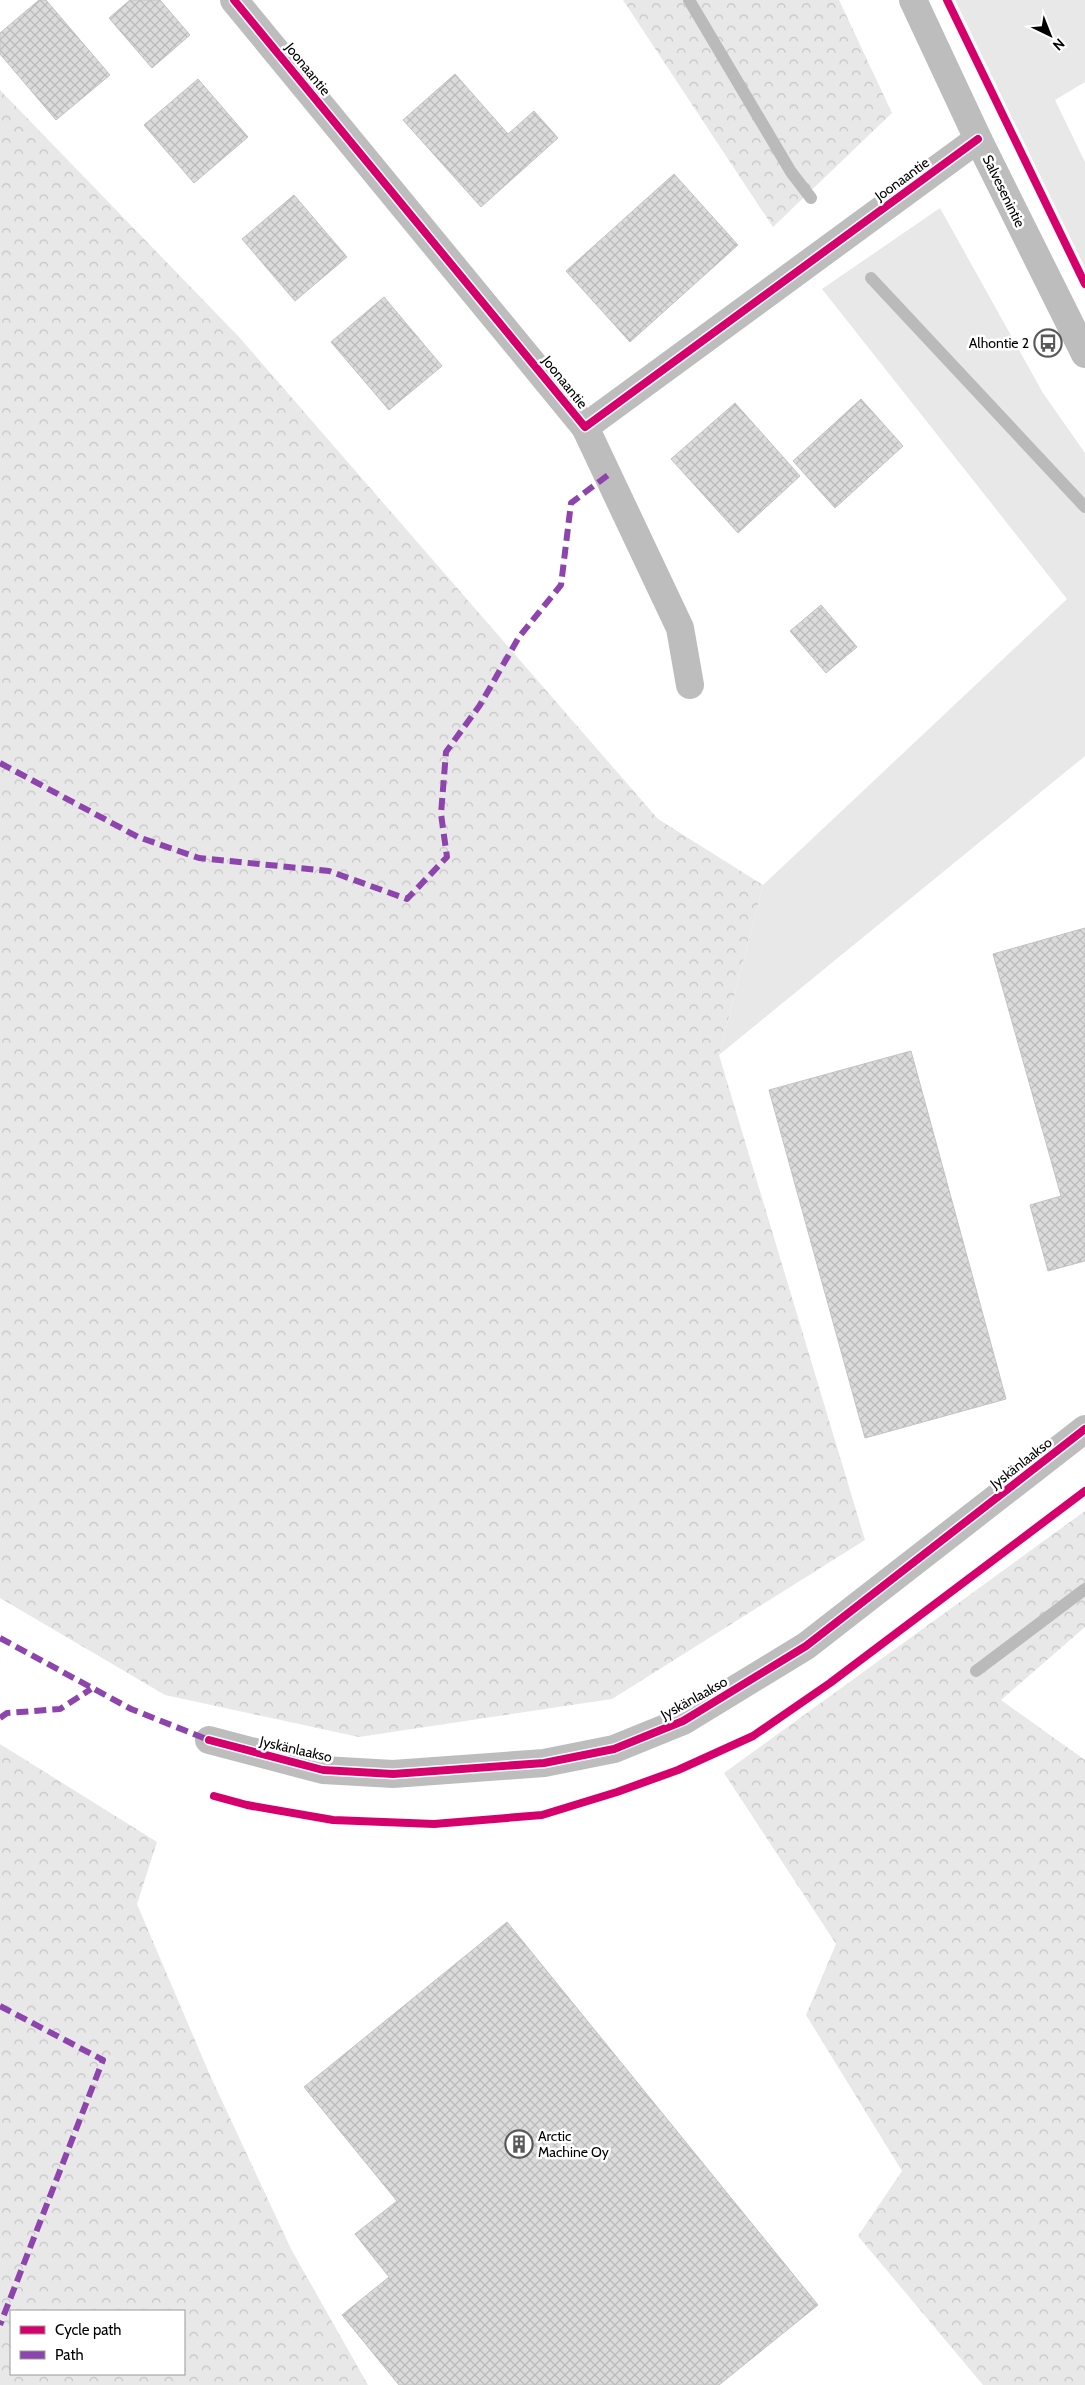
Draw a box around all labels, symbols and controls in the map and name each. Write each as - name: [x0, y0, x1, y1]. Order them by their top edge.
- north arrow: [1025, 10, 1075, 60]
- text: N: [1049, 35, 1069, 54]
- street label: Joonaantie: [281, 38, 335, 99]
- street label: Salvesenintie: [979, 152, 1029, 230]
- street label: Joonaantie: [871, 153, 933, 205]
- bus stop icon: Alhontie 2: [1033, 328, 1063, 358]
- place label: Alhontie 2: [969, 334, 1029, 352]
- street label: Joonaantie: [538, 351, 592, 412]
- street label: Jyskänlaakso: [986, 1433, 1056, 1493]
- street label: Jyskänlaakso: [657, 1672, 731, 1724]
- street label: Jyskänlaakso: [257, 1732, 334, 1766]
- place label: Arctic Machine Oy: [538, 2127, 609, 2161]
- building icon: Arctic Machine Oy: [504, 2129, 534, 2159]
- legend: [10, 2310, 185, 2375]
- text: Cycle path: [55, 2321, 121, 2339]
- text: Path: [55, 2346, 84, 2364]

